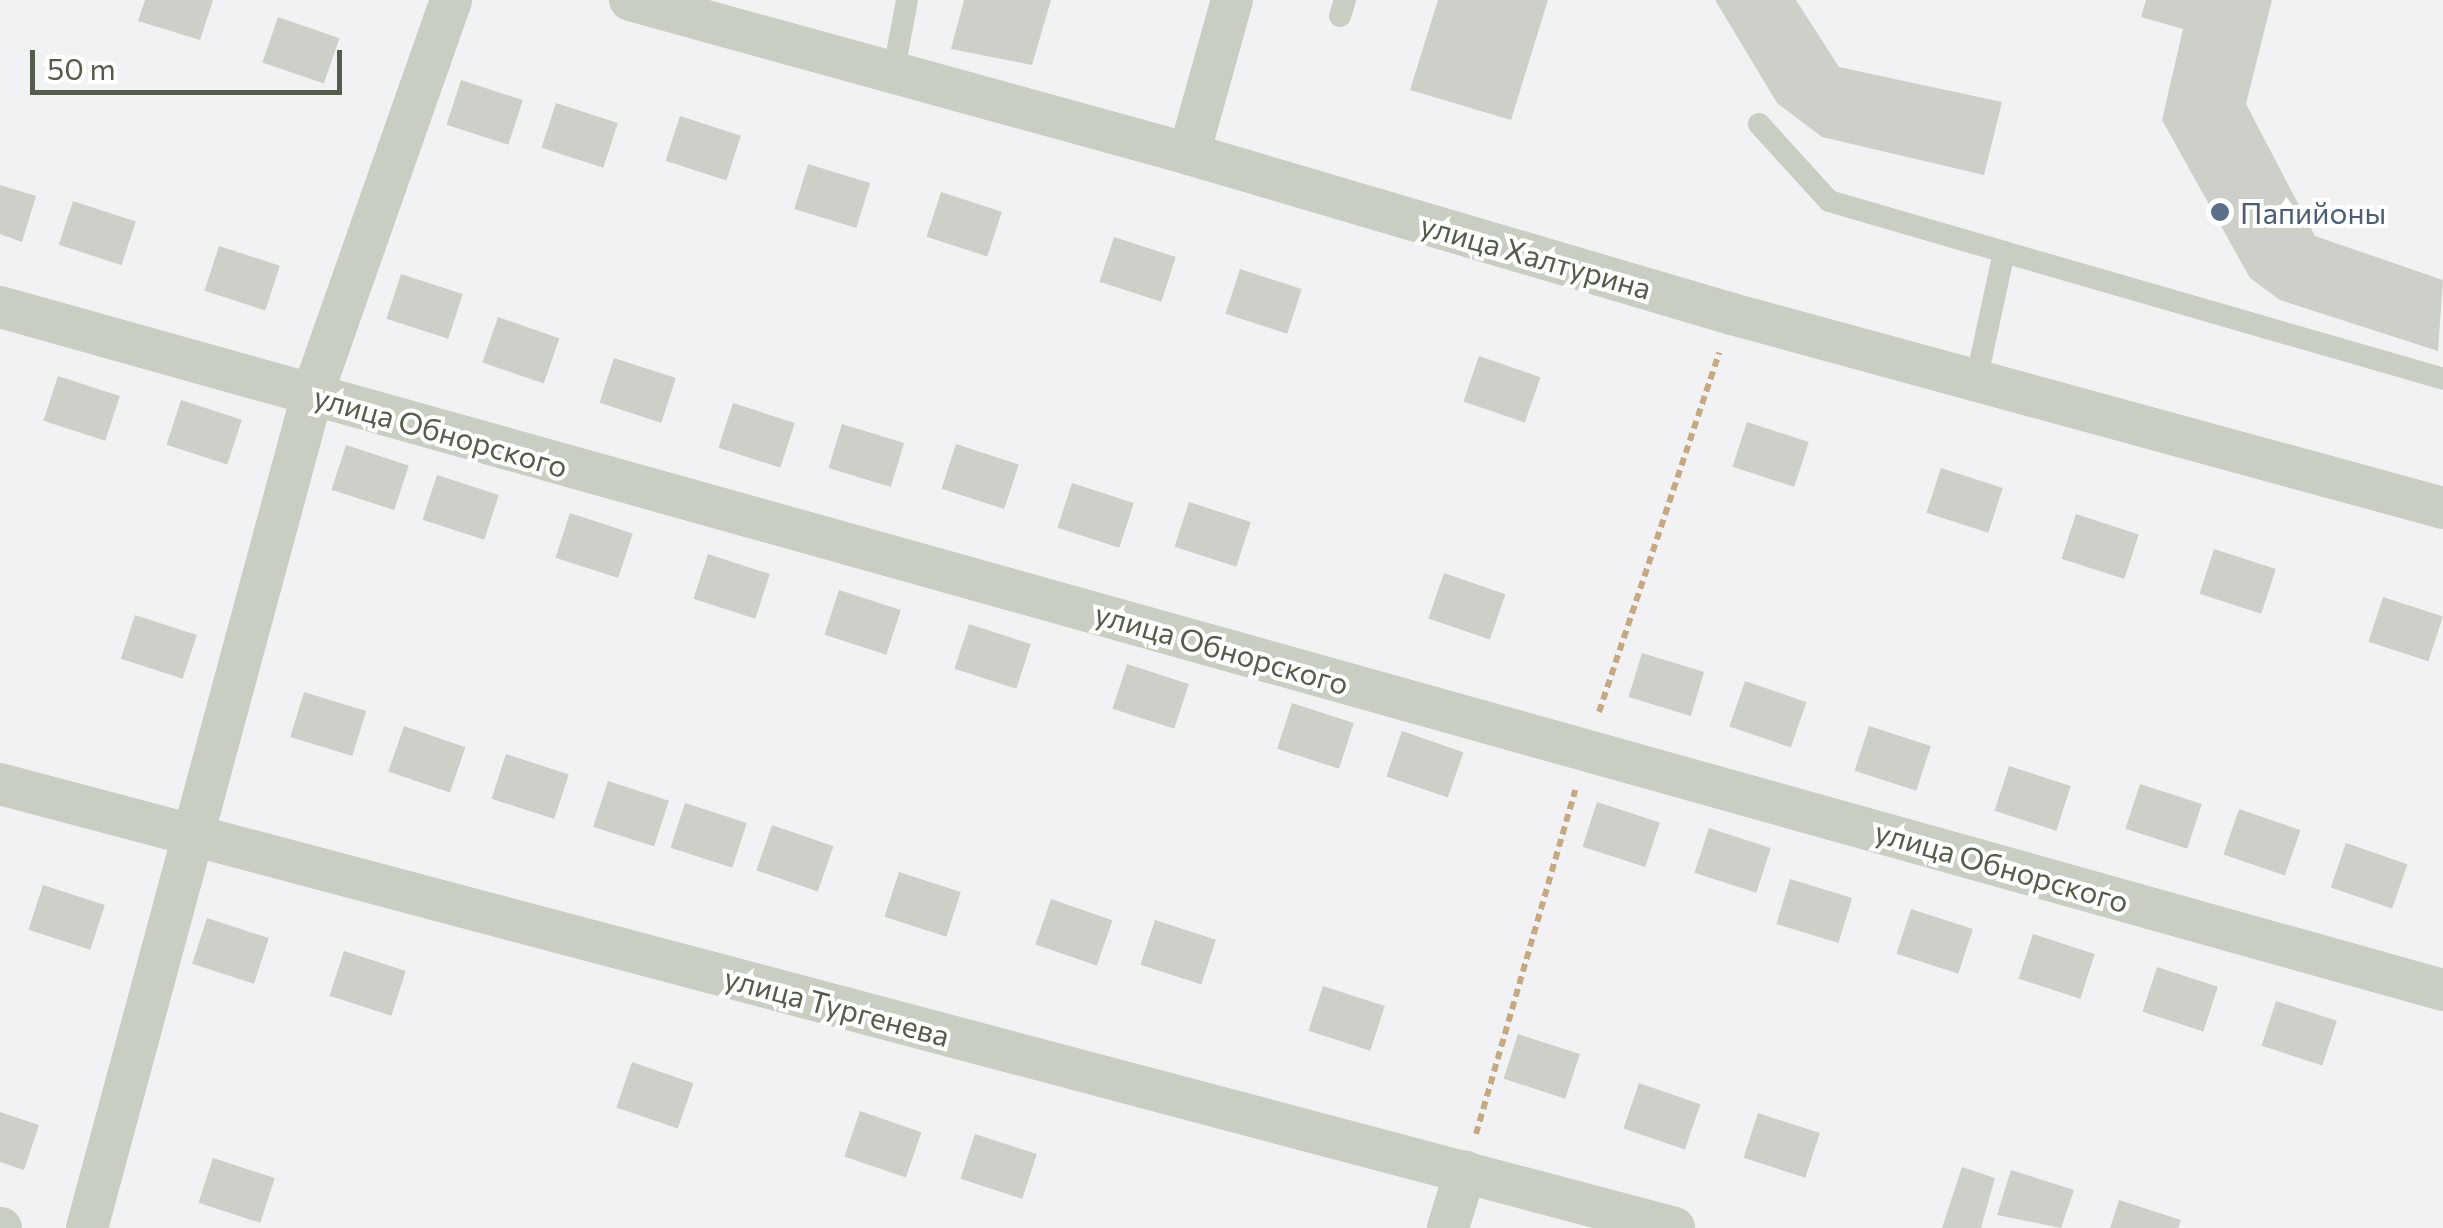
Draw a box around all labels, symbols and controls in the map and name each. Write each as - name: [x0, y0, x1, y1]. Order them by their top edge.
- scale bar: [35, 30, 348, 92]
- text: 50 m: [47, 49, 116, 86]
- place label: Папийоны: [2240, 194, 2386, 230]
- marker: Папийоны: [2209, 201, 2231, 223]
- street label: улица Халтурина: [1417, 206, 1655, 306]
- street label: улица Обнорского: [310, 378, 572, 484]
- street label: улица Обнорского: [1091, 595, 1353, 701]
- street label: улица Обнорского: [1871, 813, 2133, 919]
- street label: улица Тургенева: [721, 959, 953, 1053]

